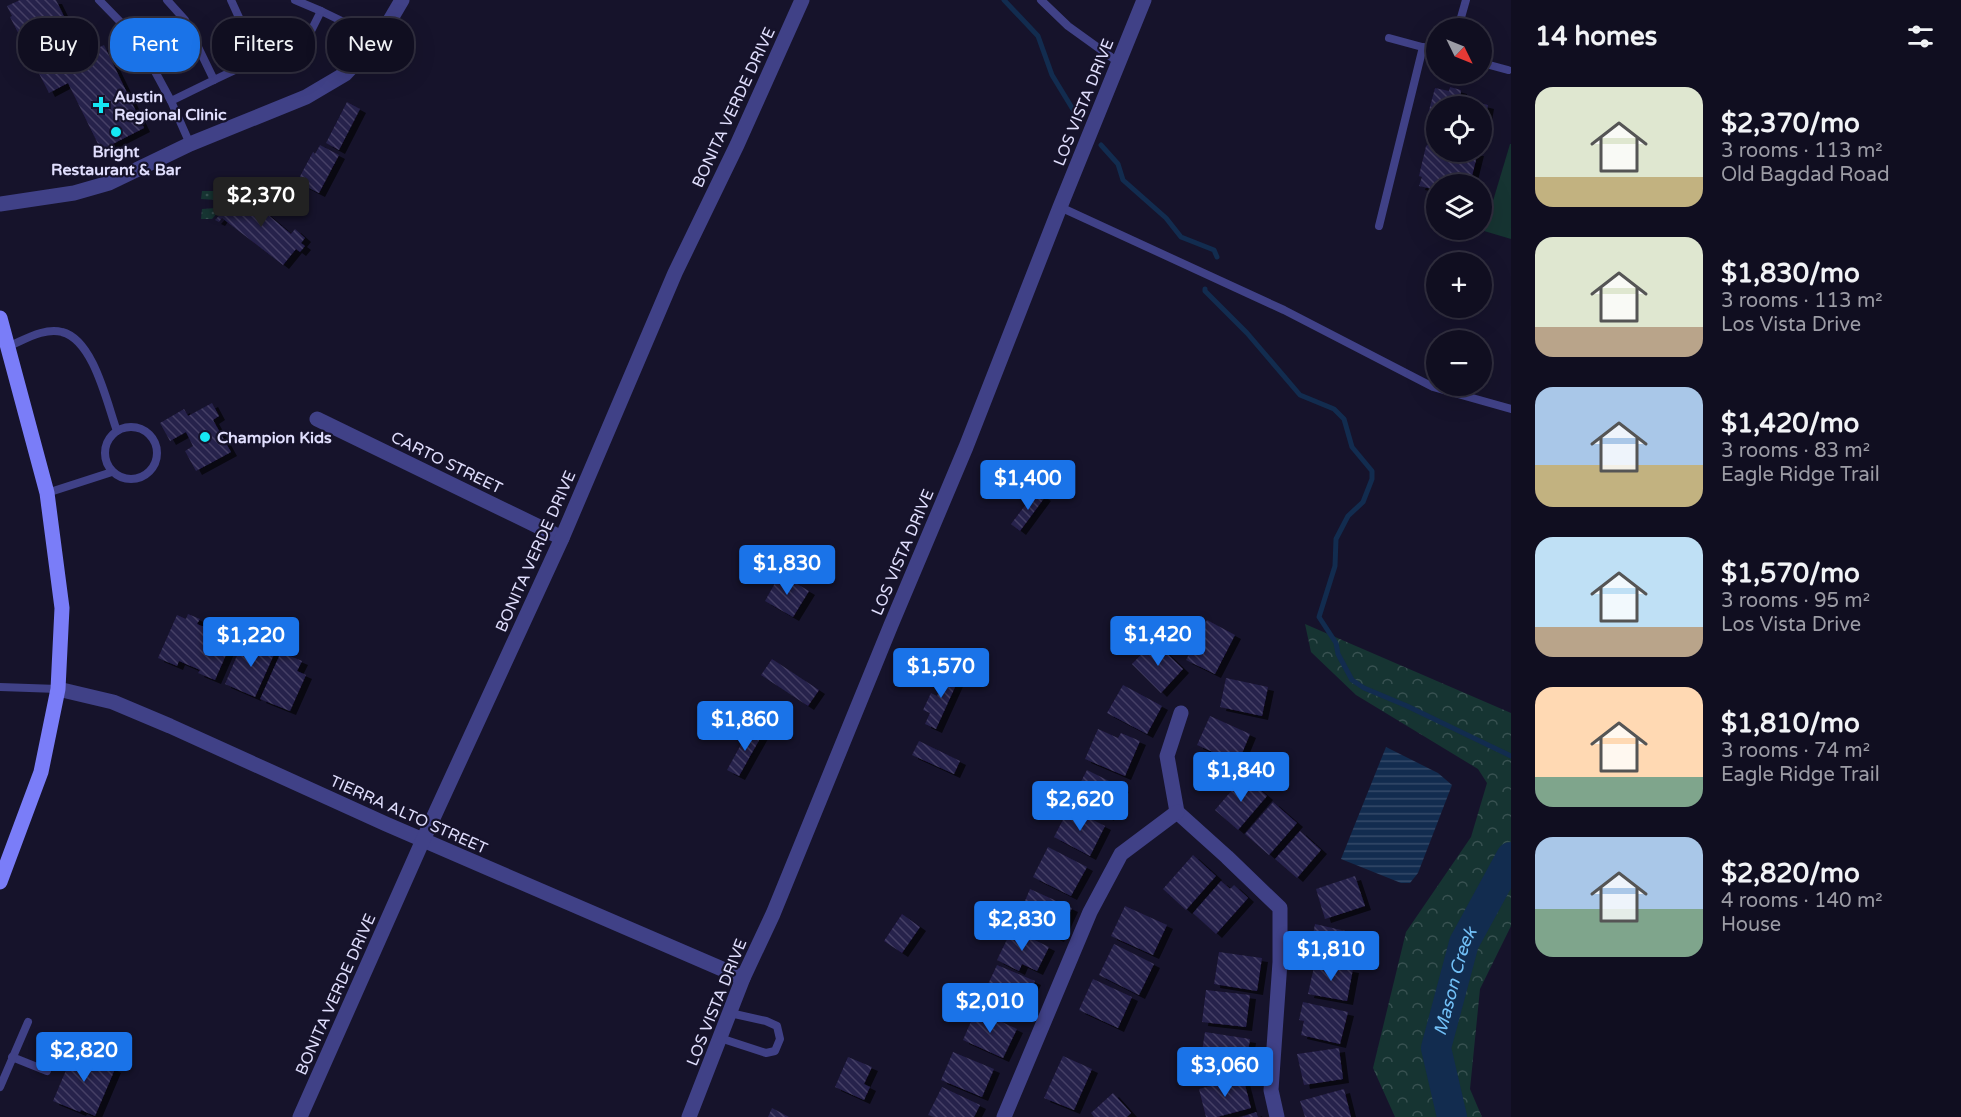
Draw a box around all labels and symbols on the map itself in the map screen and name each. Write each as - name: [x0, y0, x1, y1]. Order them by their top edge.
- north arrow: [1426, 18, 1492, 84]
- street label: BONITA VERDE DRIVE: [688, 24, 780, 191]
- street label: LOS VISTA DRIVE: [1049, 36, 1119, 169]
- place label: Austin Regional Clinic: [114, 87, 227, 125]
- marker: Austin Regional Clinic: [92, 96, 110, 114]
- marker: Bright Restaurant & Bar: [109, 125, 123, 139]
- place label: Bright Restaurant & Bar: [51, 142, 182, 180]
- pin: $2,370: [212, 177, 310, 228]
- street label: CARTO STREET: [388, 427, 506, 499]
- place label: Champion Kids: [217, 428, 332, 448]
- marker: Champion Kids: [198, 430, 212, 444]
- pin: $1,400: [979, 460, 1077, 511]
- street label: BONITA VERDE DRIVE: [491, 468, 581, 635]
- street label: LOS VISTA DRIVE: [867, 486, 939, 619]
- pin: $1,830: [738, 545, 836, 596]
- pin: $1,420: [1109, 616, 1207, 667]
- pin: $1,220: [202, 617, 300, 668]
- pin: $1,570: [892, 648, 990, 699]
- pin: $1,860: [696, 701, 794, 752]
- pin: $1,840: [1192, 752, 1290, 803]
- street label: TIERRA ALTO STREET: [327, 771, 491, 859]
- pin: $2,620: [1031, 781, 1129, 832]
- pin: $2,830: [973, 901, 1071, 952]
- street label: BONITA VERDE DRIVE: [291, 911, 381, 1078]
- water label: Mason Creek: [1429, 922, 1482, 1038]
- pin: $1,810: [1282, 931, 1380, 982]
- street label: LOS VISTA DRIVE: [682, 936, 752, 1069]
- pin: $2,010: [941, 983, 1039, 1034]
- pin: $2,820: [35, 1032, 133, 1083]
- pin: $3,060: [1176, 1047, 1274, 1098]

